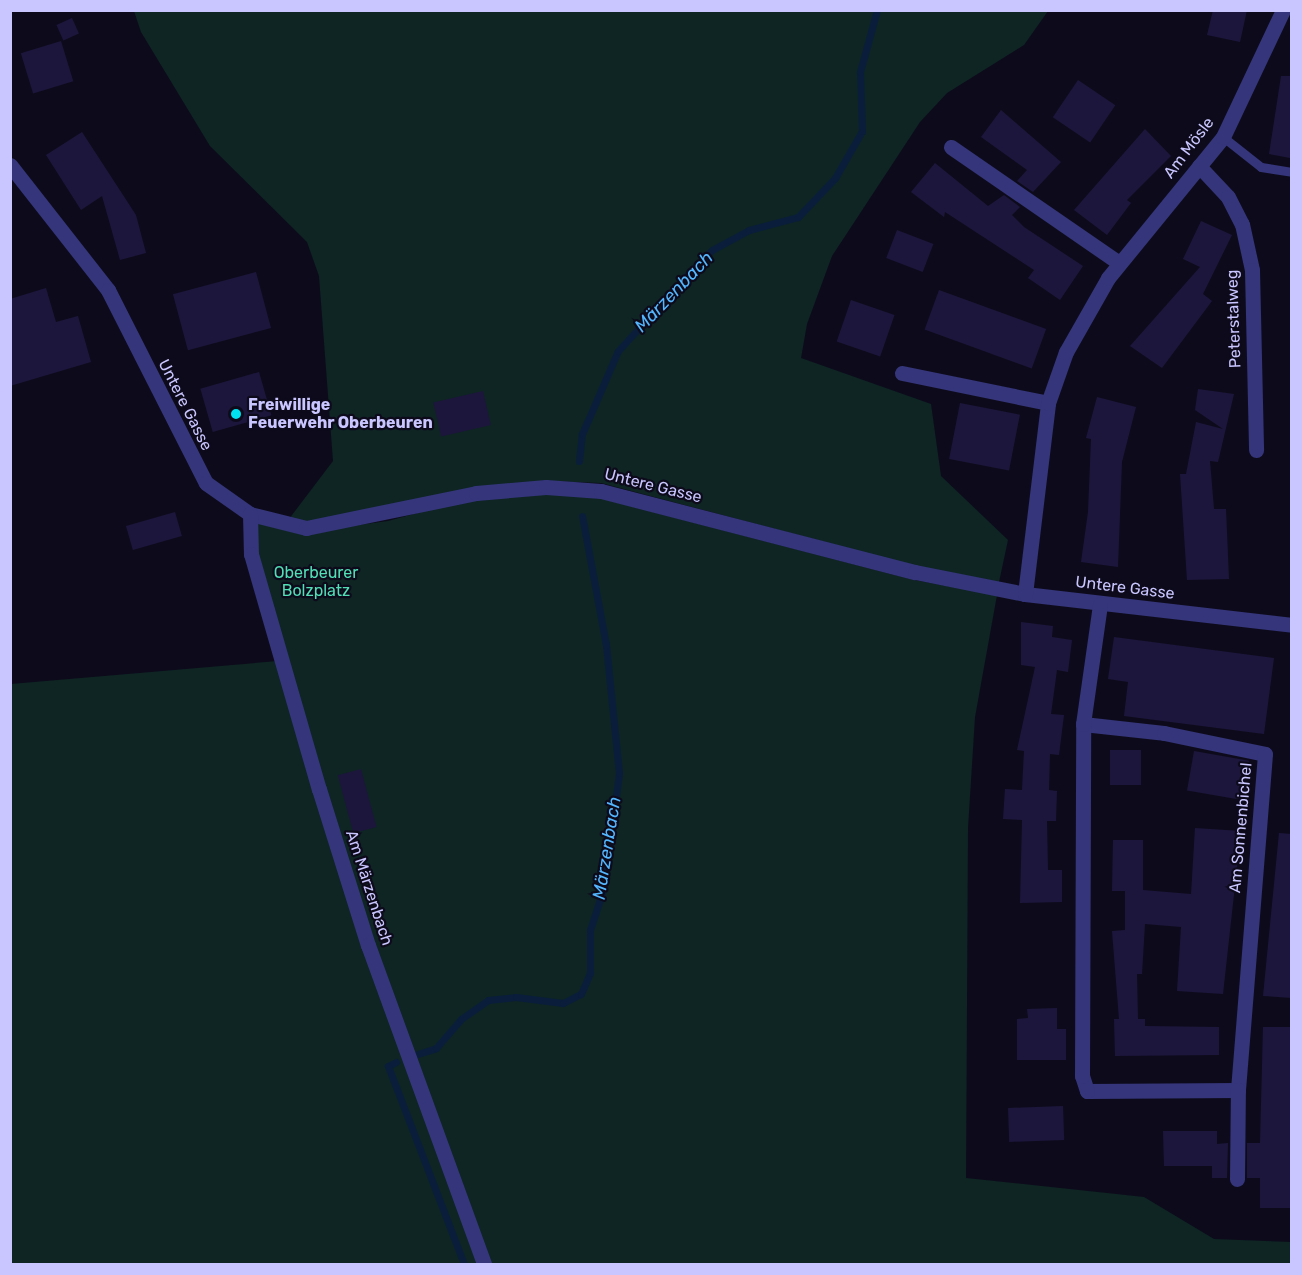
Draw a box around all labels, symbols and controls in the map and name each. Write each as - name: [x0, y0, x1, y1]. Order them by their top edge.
- street label: Am Mösle: [1160, 114, 1218, 182]
- water label: Märzenbach: [630, 247, 718, 337]
- street label: Peterstalweg: [1223, 269, 1245, 369]
- street label: Untere Gasse: [154, 356, 216, 454]
- place label: Freiwillige Feuerwehr Oberbeuren: [248, 395, 433, 433]
- marker: Freiwillige Feuerwehr Oberbeuren: [229, 407, 243, 421]
- street label: Untere Gasse: [602, 465, 704, 507]
- park label: Oberbeurer Bolzplatz: [274, 563, 358, 601]
- street label: Untere Gasse: [1074, 572, 1176, 604]
- street label: Am Sonnenbichel: [1226, 762, 1256, 894]
- water label: Märzenbach: [588, 795, 626, 901]
- street label: Am Märzenbach: [341, 828, 397, 948]

